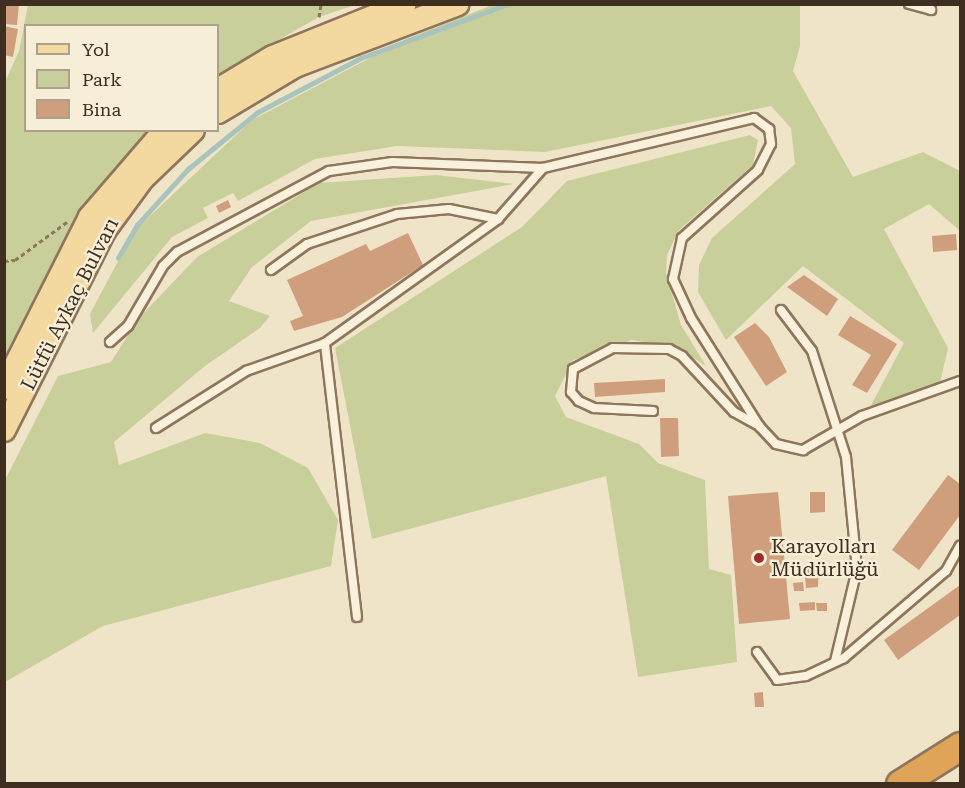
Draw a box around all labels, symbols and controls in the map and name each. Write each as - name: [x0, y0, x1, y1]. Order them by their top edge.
- legend: [24, 24, 219, 132]
- text: Yol: [82, 39, 110, 60]
- text: Park: [82, 69, 122, 90]
- text: Bina: [82, 99, 121, 120]
- street label: Lütfü Aykaç Bulvarı: [16, 214, 124, 394]
- place label: Karayolları Müdürlüğü: [771, 534, 878, 581]
- marker: Karayolları Müdürlüğü: [752, 551, 766, 565]

